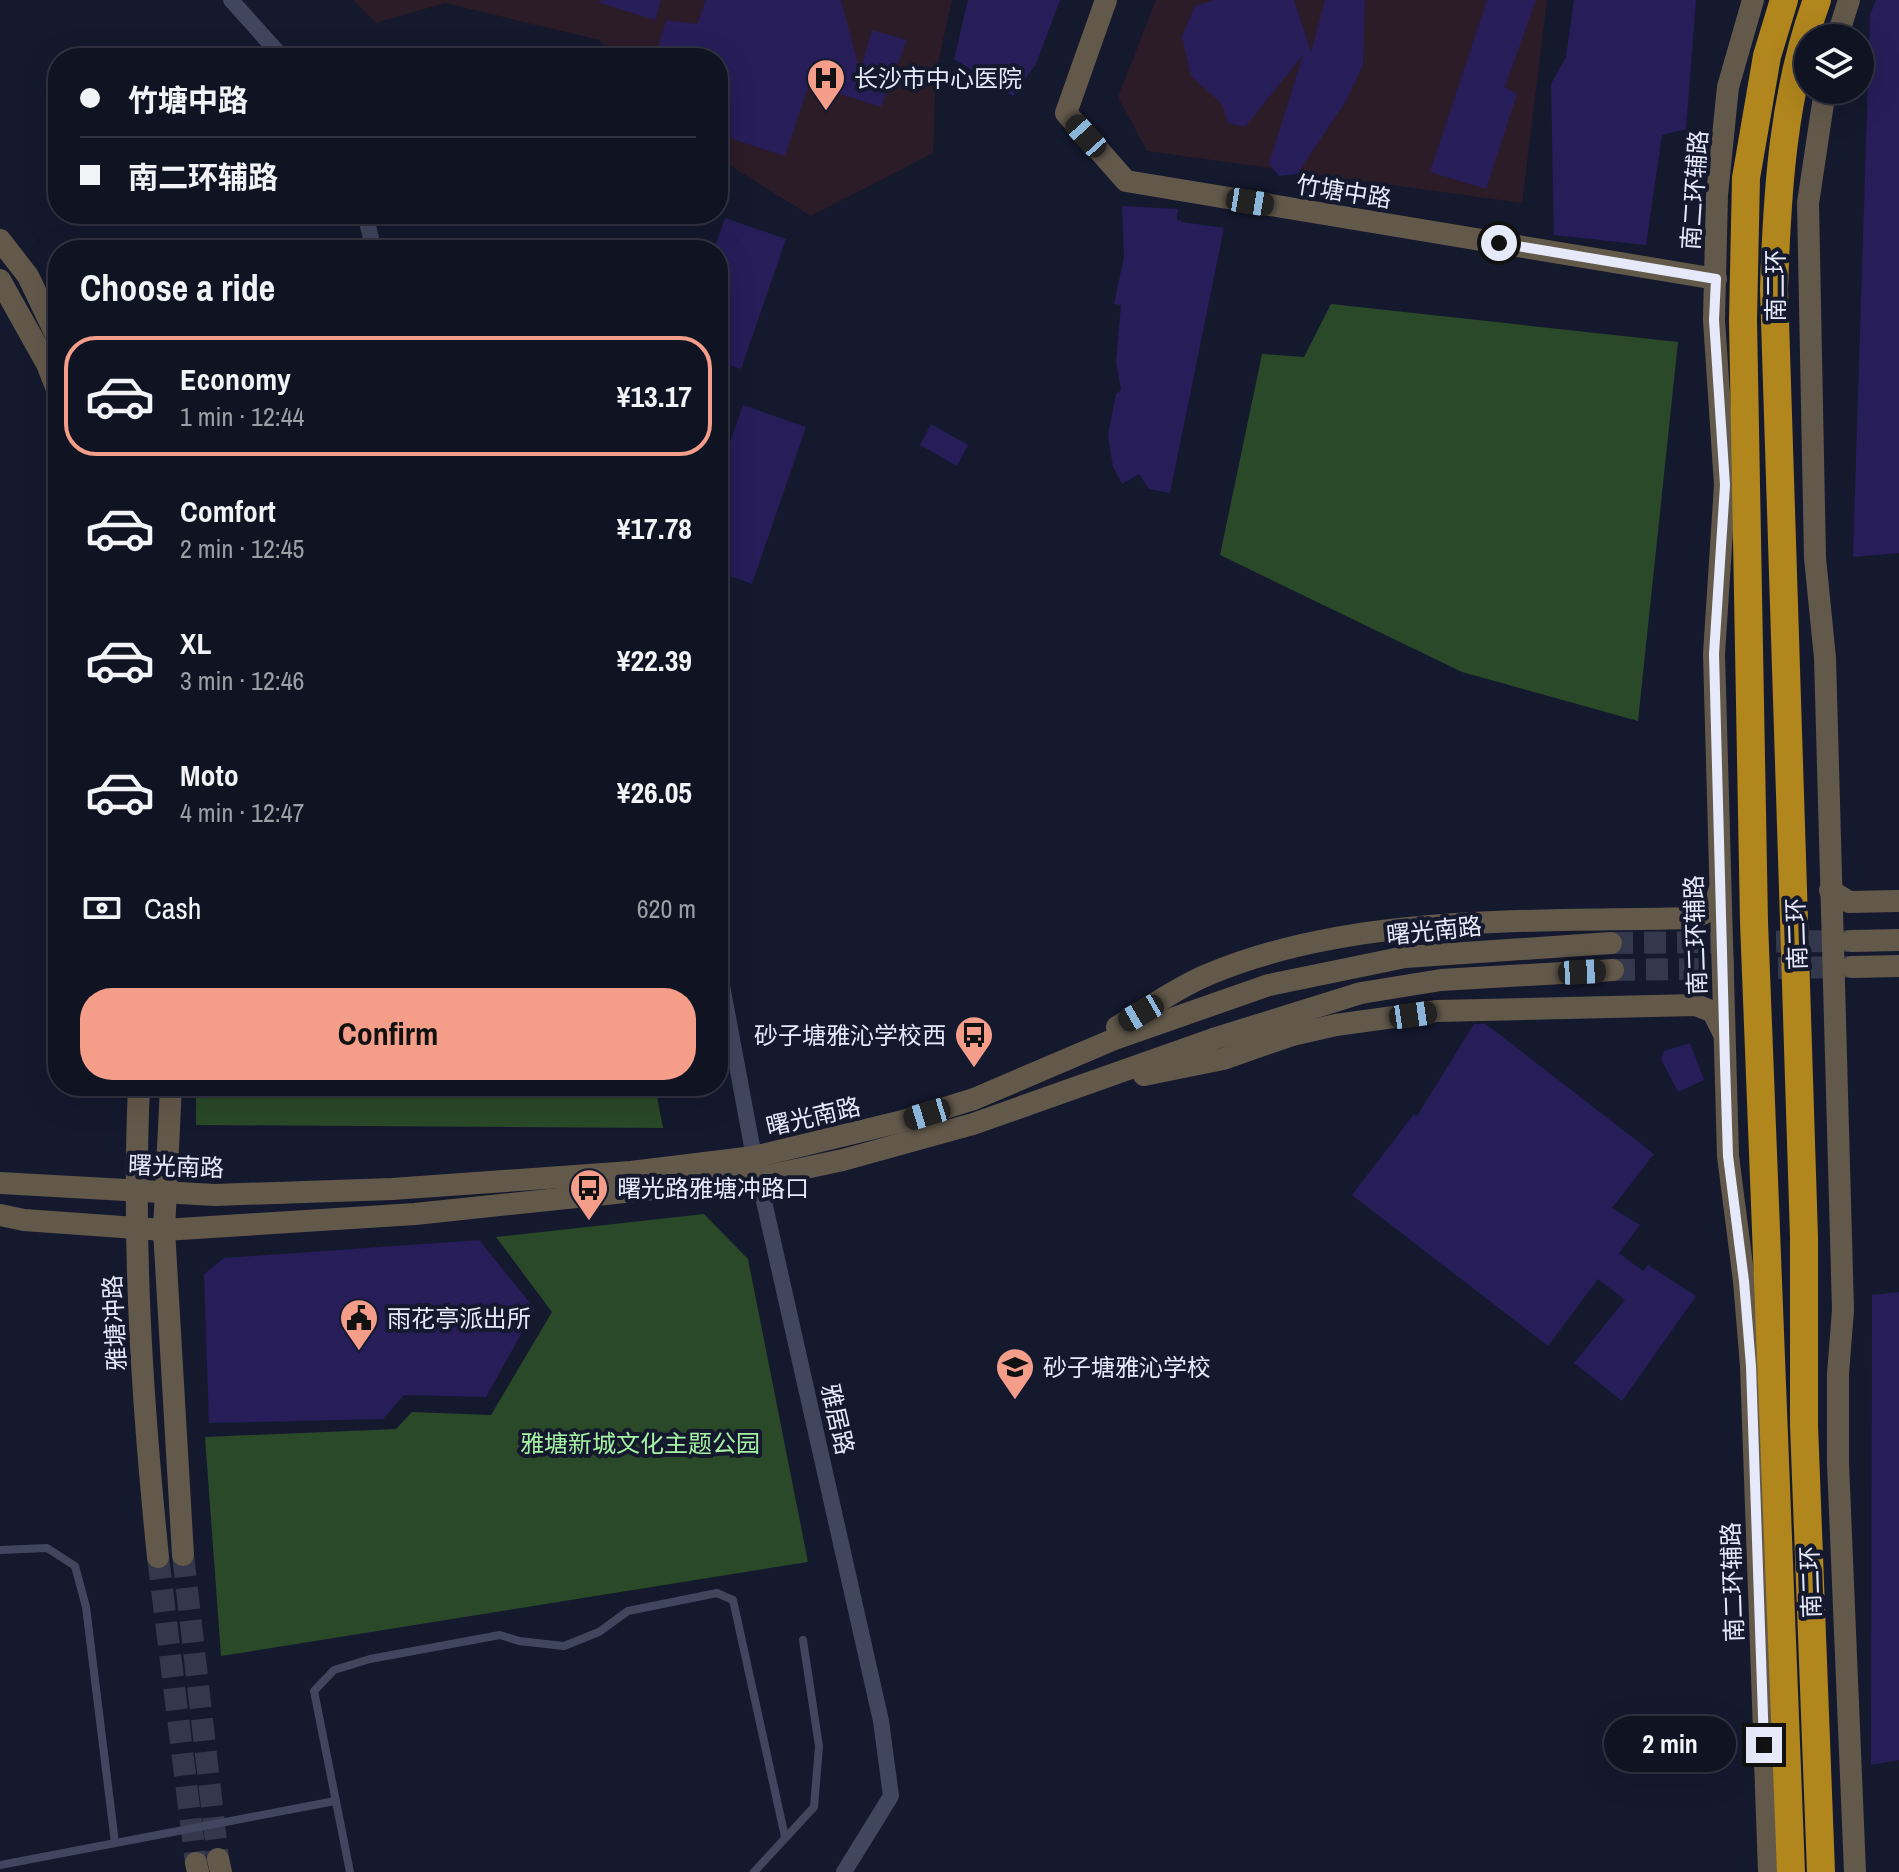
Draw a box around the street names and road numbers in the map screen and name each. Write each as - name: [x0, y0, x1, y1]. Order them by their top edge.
- street label: 南二环辅路: [1674, 129, 1714, 251]
- street label: 竹塘中路: [1294, 168, 1394, 214]
- street label: 南二环: [1759, 250, 1791, 322]
- street label: 南二环辅路: [1677, 874, 1713, 996]
- street label: 南二环: [1779, 897, 1813, 971]
- street label: 曙光南路: [1385, 909, 1483, 951]
- street label: 曙光南路: [763, 1090, 863, 1142]
- street label: 曙光南路: [127, 1148, 225, 1184]
- street label: 雅塘冲路: [96, 1274, 132, 1372]
- street label: 雅居路: [814, 1380, 862, 1458]
- street label: 南二环辅路: [1714, 1521, 1750, 1643]
- street label: 南二环: [1793, 1545, 1827, 1619]

